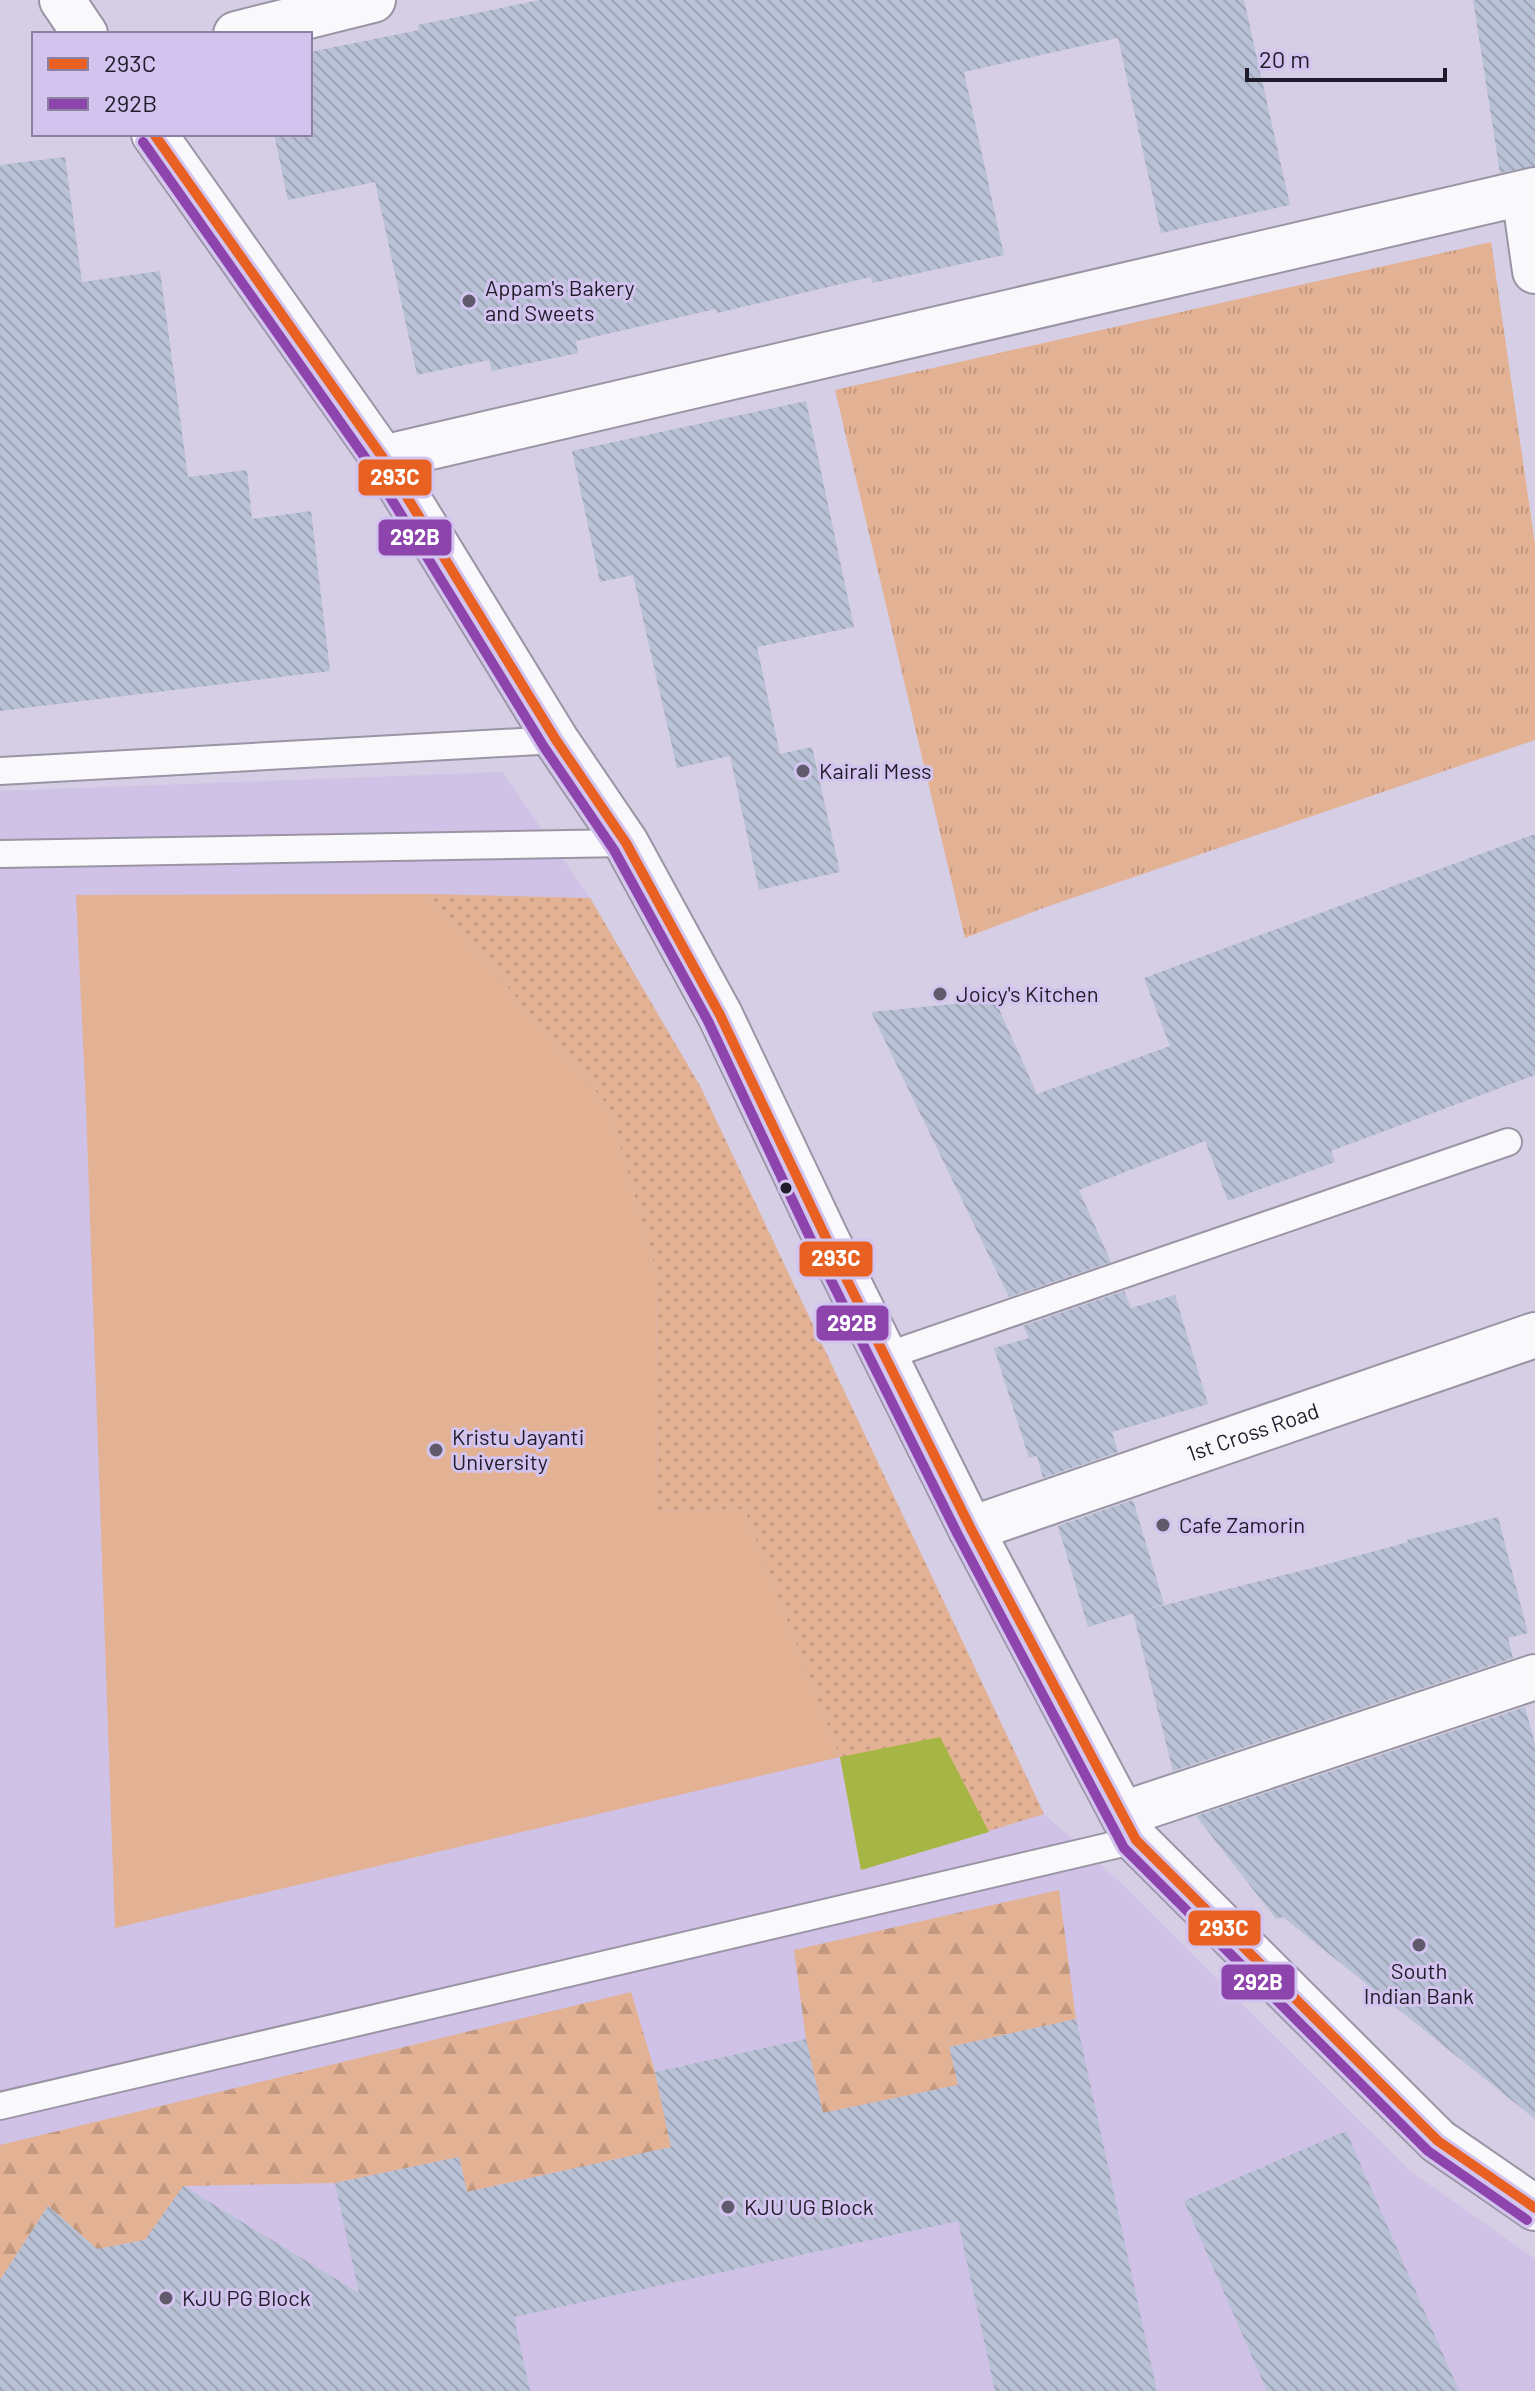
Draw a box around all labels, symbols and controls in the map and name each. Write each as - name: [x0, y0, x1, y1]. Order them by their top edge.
- legend: [32, 32, 312, 136]
- scale bar: [1247, 32, 1445, 82]
- text: 20 m: [1259, 44, 1310, 73]
- text: 293C: [104, 48, 156, 77]
- text: 292B: [104, 88, 157, 117]
- place label: Appam's Bakery and Sweets: [485, 274, 635, 325]
- marker: Appam's Bakery and Sweets: [460, 292, 478, 310]
- line badge: 293C: [357, 458, 433, 497]
- text: 293C: [370, 463, 420, 489]
- line badge: 292B: [377, 518, 453, 557]
- text: 292B: [390, 523, 440, 549]
- place label: Kairali Mess: [819, 757, 932, 783]
- marker: Kairali Mess: [794, 762, 812, 780]
- place label: Joicy's Kitchen: [956, 980, 1099, 1006]
- marker: Joicy's Kitchen: [931, 985, 949, 1003]
- unlabelled marker: [778, 1180, 794, 1196]
- line badge: 293C: [798, 1240, 874, 1278]
- text: 293C: [811, 1244, 861, 1270]
- line badge: 292B: [815, 1304, 890, 1342]
- text: 292B: [827, 1309, 877, 1335]
- street label: 1st Cross Road: [1183, 1396, 1322, 1466]
- place label: Kristu Jayanti University: [452, 1423, 584, 1474]
- marker: Kristu Jayanti University: [427, 1441, 445, 1459]
- place label: Cafe Zamorin: [1179, 1511, 1305, 1537]
- marker: Cafe Zamorin: [1154, 1516, 1172, 1534]
- line badge: 293C: [1187, 1909, 1262, 1947]
- text: 293C: [1199, 1914, 1249, 1940]
- marker: South Indian Bank: [1410, 1936, 1428, 1954]
- place label: South Indian Bank: [1364, 1957, 1474, 2008]
- line badge: 292B: [1220, 1963, 1296, 2001]
- text: 292B: [1233, 1968, 1283, 1994]
- place label: KJU UG Block: [744, 2193, 874, 2219]
- marker: KJU UG Block: [719, 2198, 737, 2216]
- place label: KJU PG Block: [182, 2284, 311, 2310]
- marker: KJU PG Block: [157, 2289, 175, 2307]

